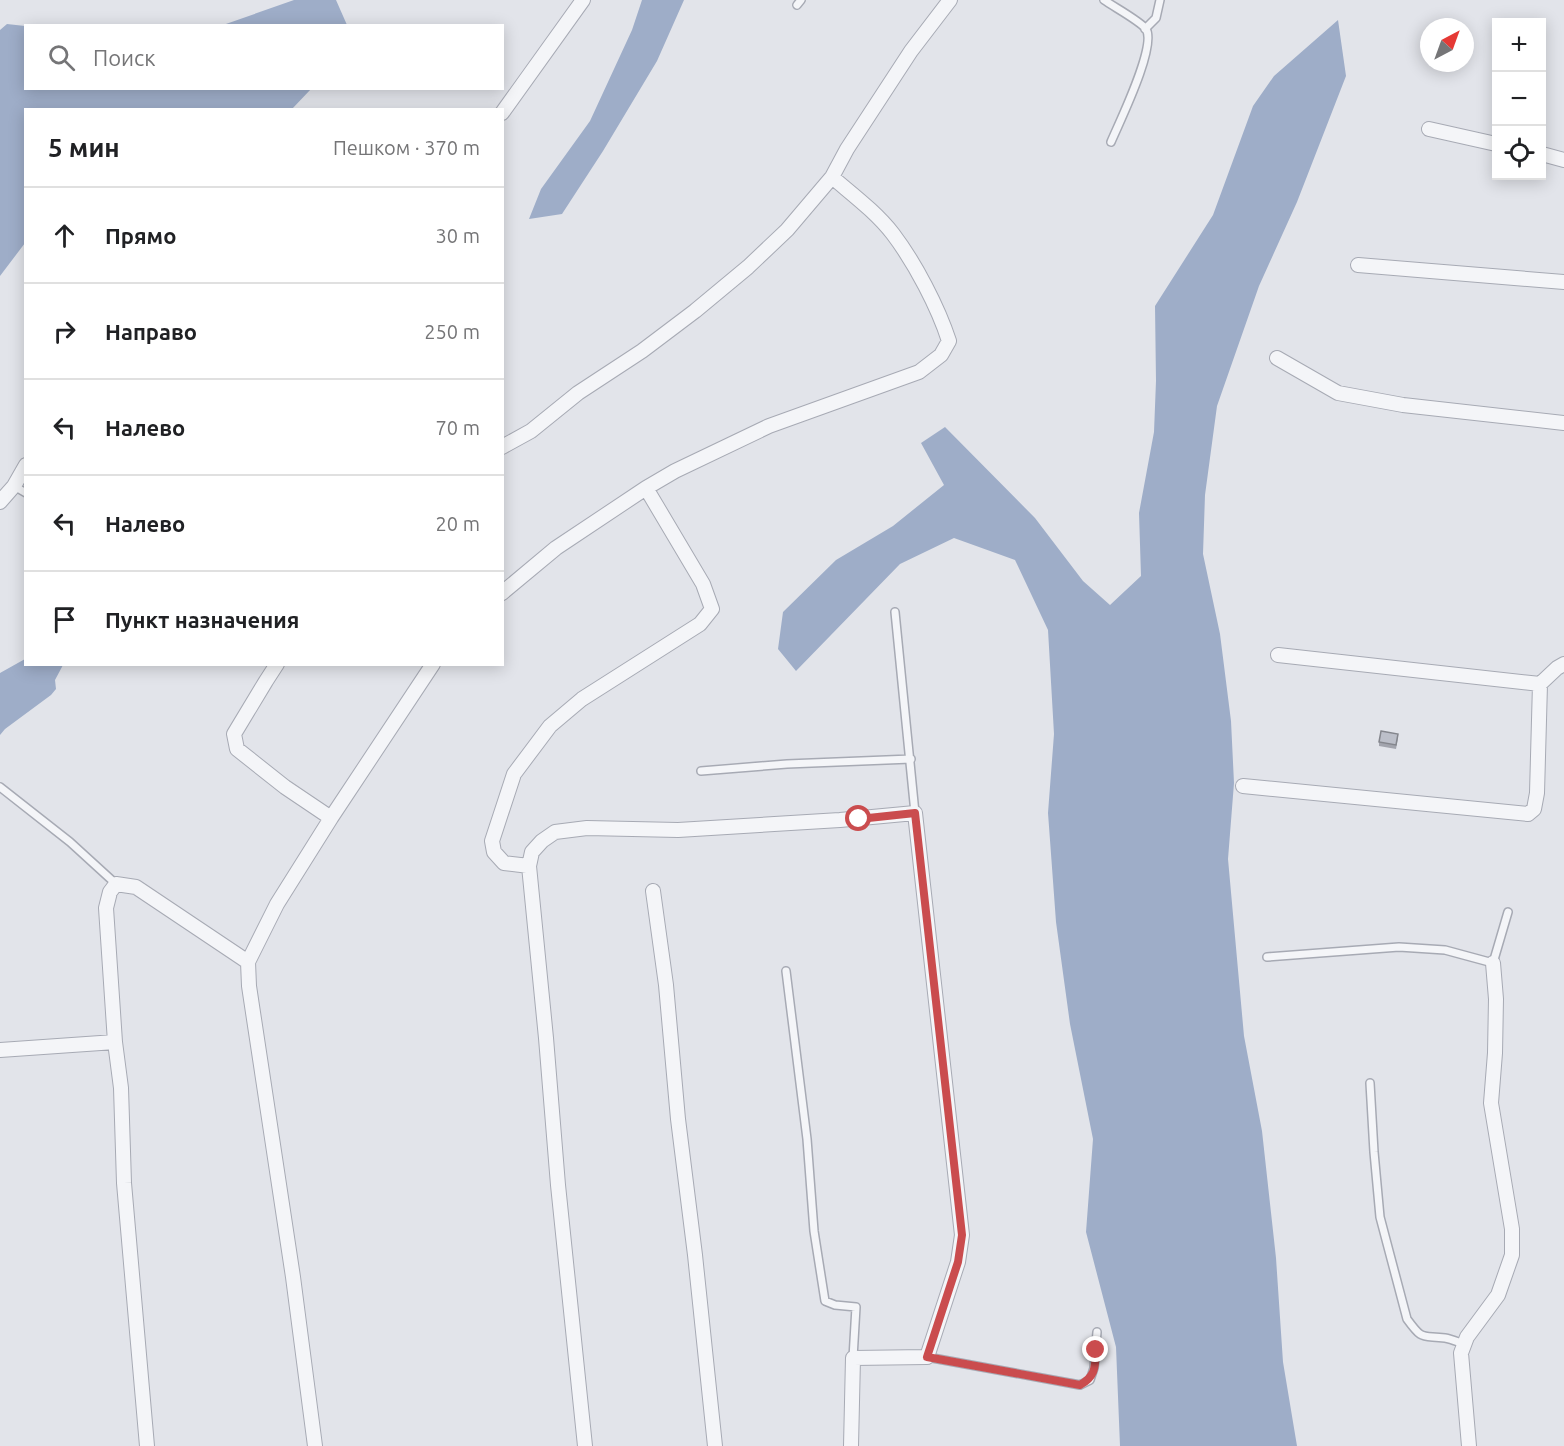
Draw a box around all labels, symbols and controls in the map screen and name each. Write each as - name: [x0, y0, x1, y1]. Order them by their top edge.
- north arrow: [1420, 18, 1474, 72]
- map controls: [1492, 18, 1546, 180]
- button: +: [1492, 18, 1546, 72]
- search box: [24, 24, 504, 90]
- icon: search: [45, 41, 78, 74]
- text: Поиск: [93, 45, 156, 70]
- button: −: [1492, 72, 1546, 126]
- button: locate: [1492, 126, 1546, 180]
- text: 5 мин: [48, 133, 120, 162]
- text: Пешком · 370 m: [333, 136, 480, 159]
- icon: ahead: [48, 219, 81, 252]
- text: Прямо: [105, 223, 176, 248]
- text: 30 m: [436, 224, 480, 247]
- icon: right: [48, 315, 81, 348]
- text: Направо: [105, 319, 197, 344]
- text: 250 m: [424, 320, 480, 343]
- icon: left: [48, 411, 81, 444]
- text: Налево: [105, 415, 185, 440]
- text: 70 m: [436, 416, 480, 439]
- icon: left: [48, 507, 81, 540]
- text: Налево: [105, 511, 185, 536]
- text: 20 m: [436, 512, 480, 535]
- icon: arrive: [48, 603, 81, 636]
- text: Пункт назначения: [105, 607, 299, 632]
- route start: [845, 805, 871, 831]
- route end: [1082, 1336, 1108, 1362]

